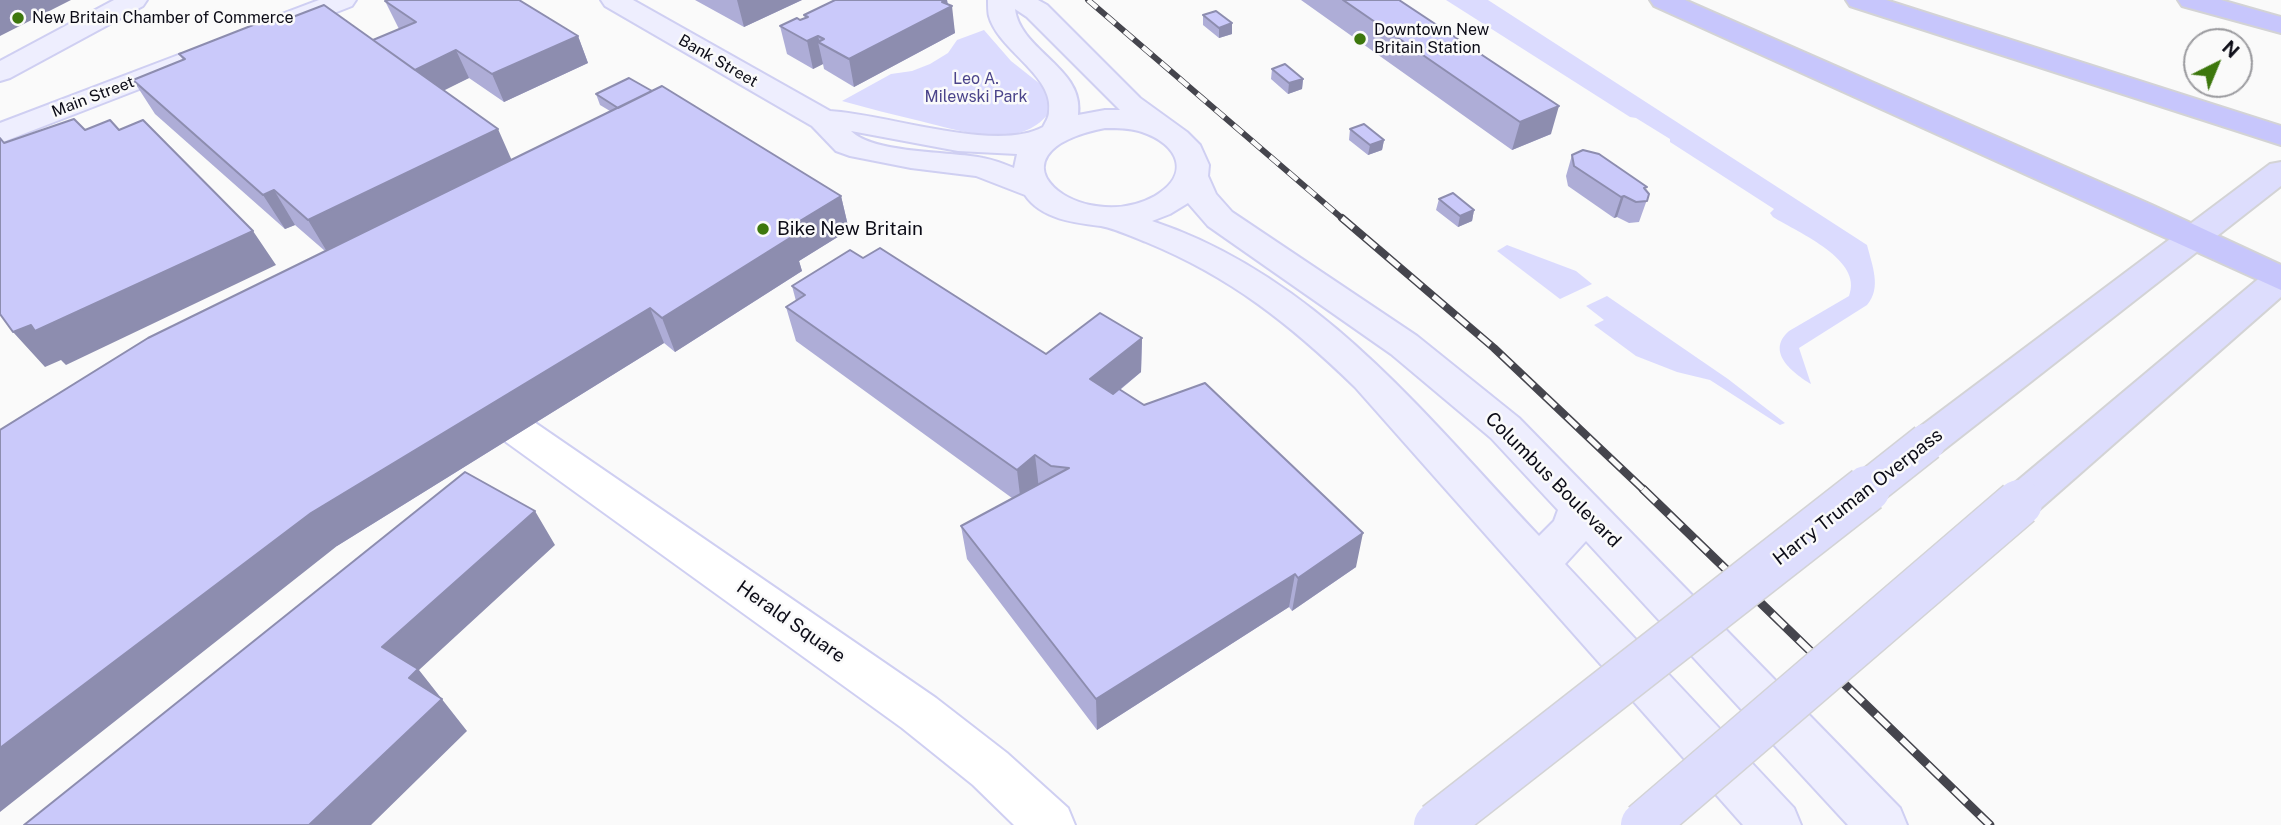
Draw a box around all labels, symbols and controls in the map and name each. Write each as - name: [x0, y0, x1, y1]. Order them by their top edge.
- place label: New Britain Chamber of Commerce: [32, 8, 294, 28]
- marker: New Britain Chamber of Commerce: [10, 10, 26, 26]
- place label: Downtown New Britain Station: [1374, 20, 1489, 58]
- north arrow: [2183, 28, 2253, 98]
- street label: Bank Street: [675, 31, 761, 91]
- marker: Downtown New Britain Station: [1352, 31, 1368, 47]
- text: N: [2218, 36, 2244, 62]
- park label: Leo A. Milewski Park: [925, 69, 1027, 107]
- street label: Main Street: [49, 72, 137, 122]
- place label: Bike New Britain: [777, 218, 923, 240]
- marker: Bike New Britain: [755, 221, 771, 237]
- street label: Columbus Boulevard: [1480, 407, 1626, 553]
- street label: Harry Truman Overpass: [1769, 424, 1947, 570]
- street label: Herald Square: [732, 576, 850, 668]

